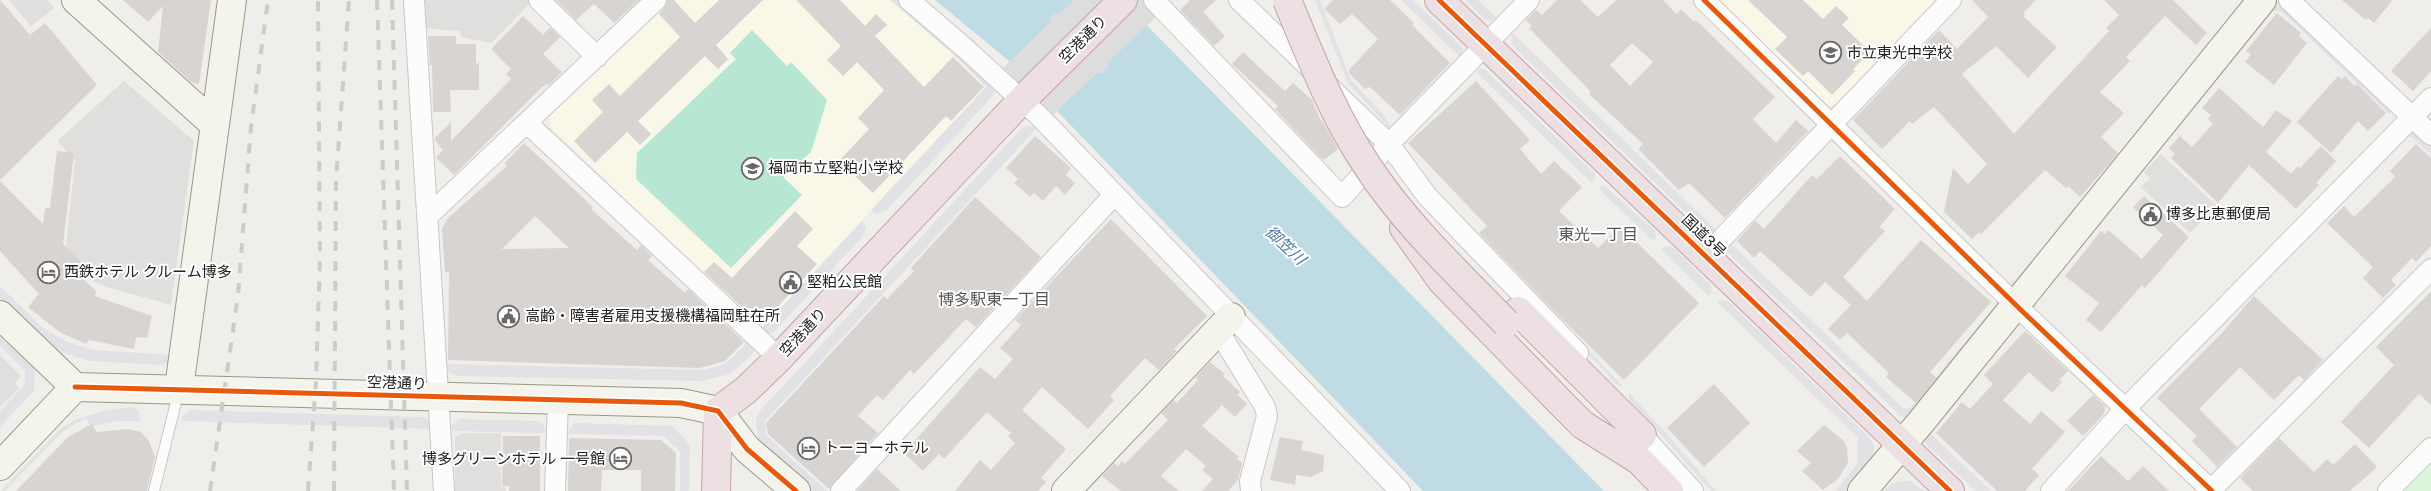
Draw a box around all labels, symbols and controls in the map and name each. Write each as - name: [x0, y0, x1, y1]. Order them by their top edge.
- street label: 空港通り: [1055, 11, 1110, 66]
- school or university icon: 市立東光中学校: [1819, 41, 1843, 65]
- place label: 市立東光中学校: [1847, 44, 1952, 61]
- school or university icon: 福岡市立堅粕小学校: [740, 156, 764, 180]
- place label: 福岡市立堅粕小学校: [768, 159, 903, 176]
- public building icon: 博多比恵郵便局: [2138, 202, 2162, 226]
- place label: 博多比恵郵便局: [2166, 205, 2271, 222]
- street label: 国道3号: [1679, 211, 1730, 261]
- water label: 御笠川: [1262, 222, 1311, 270]
- district label: 東光一丁目: [1558, 225, 1638, 244]
- hotel icon: 西鉄ホテル クルーム博多: [36, 260, 60, 284]
- place label: 西鉄ホテル クルーム博多: [64, 263, 232, 280]
- public building icon: 堅粕公民館: [779, 270, 803, 294]
- place label: 堅粕公民館: [807, 273, 882, 290]
- district label: 博多駅東一丁目: [938, 290, 1050, 309]
- public building icon: 高齢・障害者雇用支援機構福岡駐在所: [497, 304, 521, 328]
- street label: 空港通り: [776, 304, 829, 359]
- place label: 高齢・障害者雇用支援機構福岡駐在所: [525, 307, 780, 324]
- street label: 空港通り: [367, 373, 427, 392]
- hotel icon: トーヨーホテル: [796, 436, 820, 460]
- place label: トーヨーホテル: [824, 439, 929, 456]
- hotel icon: 博多グリーンホテル 一号館: [609, 447, 633, 471]
- place label: 博多グリーンホテル 一号館: [422, 450, 605, 467]

